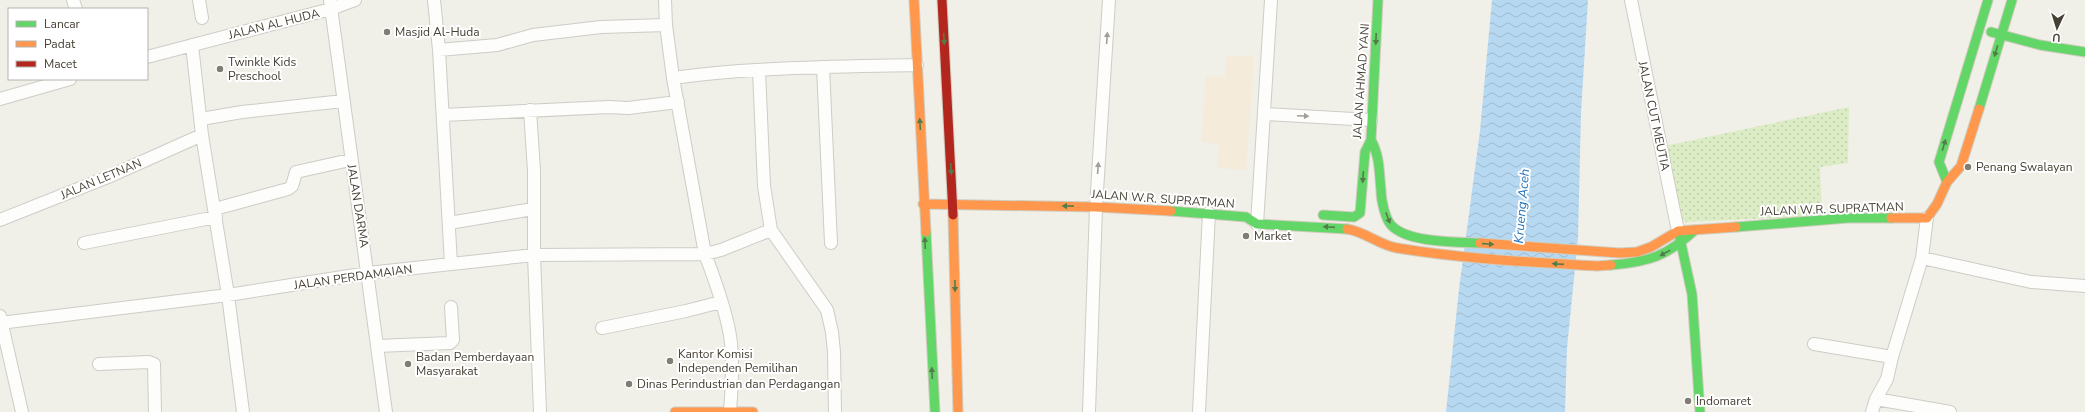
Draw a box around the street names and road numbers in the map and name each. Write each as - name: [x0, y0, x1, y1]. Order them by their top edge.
- street label: JALAN AL HUDA: [226, 5, 321, 43]
- street label: JALAN AHMAD YANI: [1349, 23, 1373, 140]
- street label: JALAN CUT MEUTIA: [1634, 59, 1673, 173]
- street label: JALAN LETNAN: [57, 155, 144, 204]
- street label: JALAN DARMA: [343, 162, 373, 249]
- street label: JALAN W.R. SUPRATMAN: [1090, 186, 1235, 212]
- street label: JALAN W.R. SUPRATMAN: [1759, 199, 1904, 220]
- street label: JALAN PERDAMAIAN: [292, 261, 413, 293]

